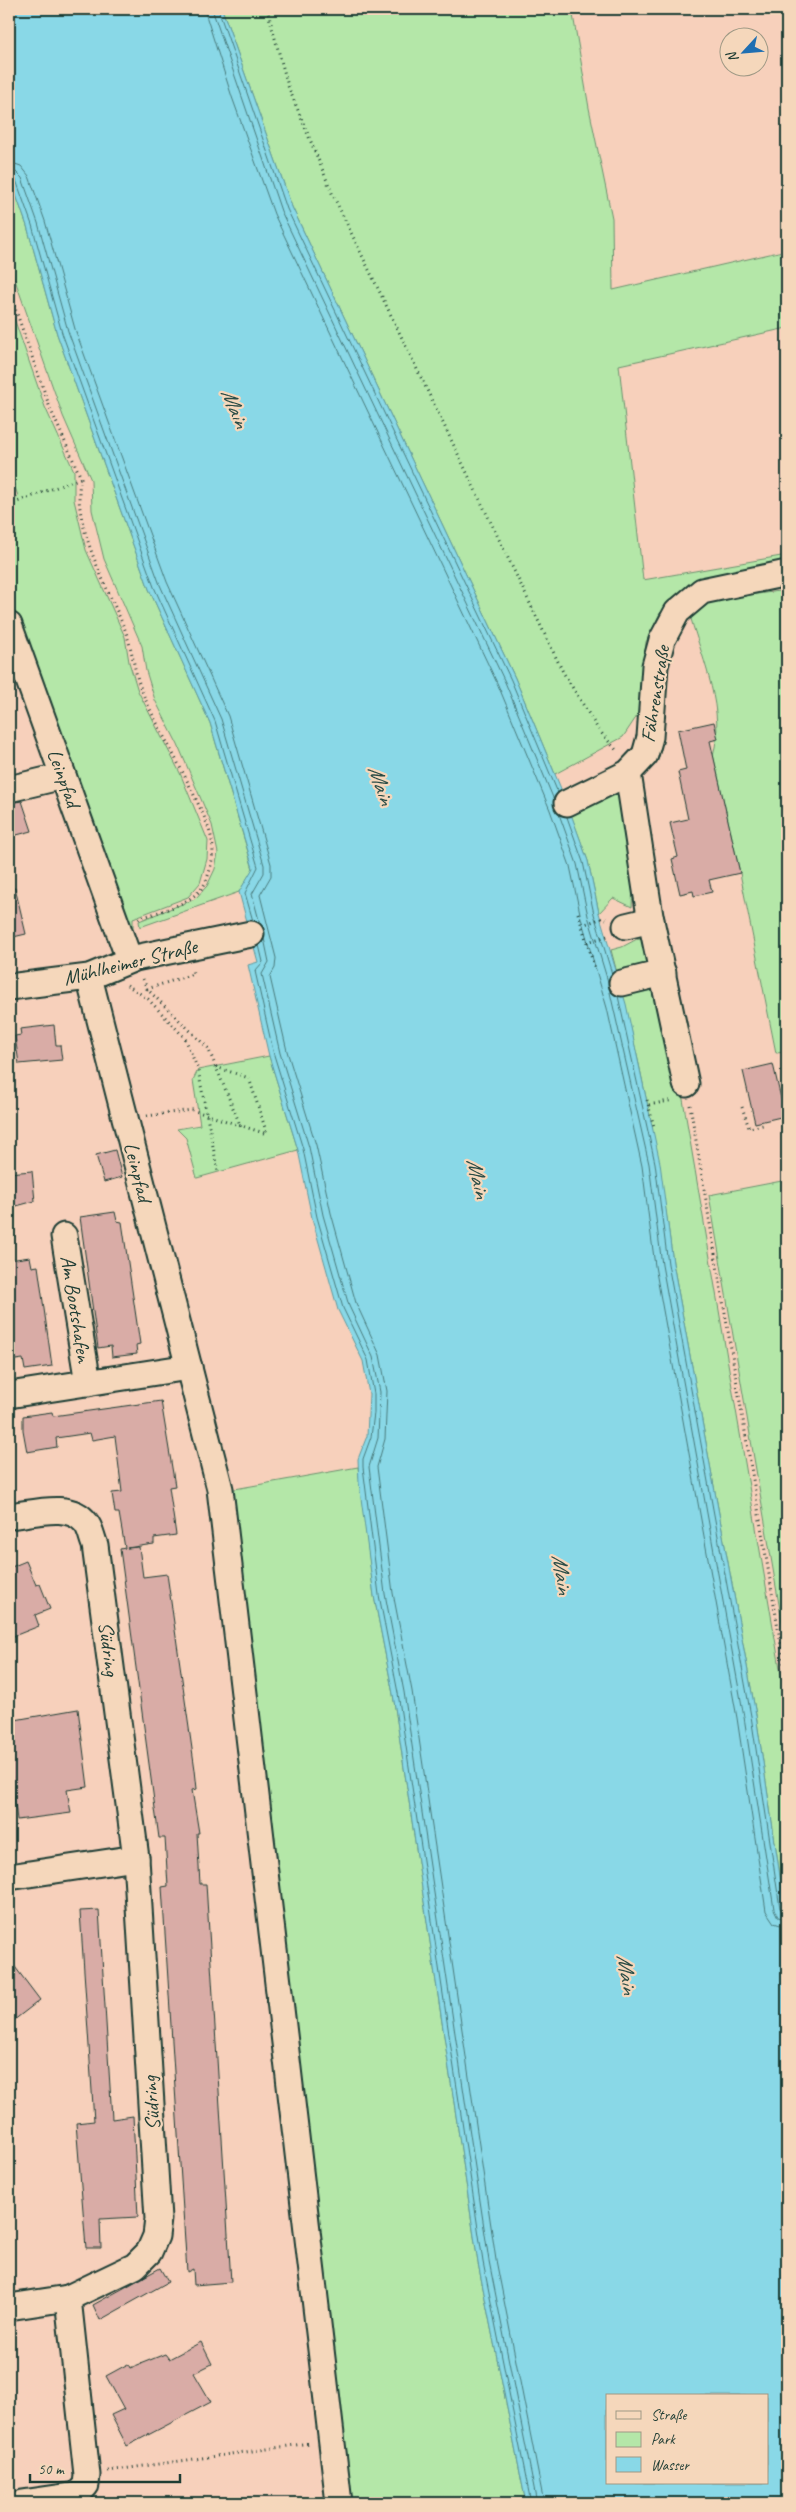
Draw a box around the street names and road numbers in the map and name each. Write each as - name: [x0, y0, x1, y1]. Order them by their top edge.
- street label: Fährenstraße: [635, 642, 676, 744]
- street label: Leinpfad: [42, 745, 88, 814]
- street label: Mühlheimer Straße: [61, 932, 202, 991]
- street label: Leinpfad: [118, 1140, 159, 1208]
- street label: Am Bootshafen: [55, 1254, 98, 1366]
- street label: Südring: [93, 1620, 125, 1679]
- street label: Südring: [136, 2073, 166, 2131]

